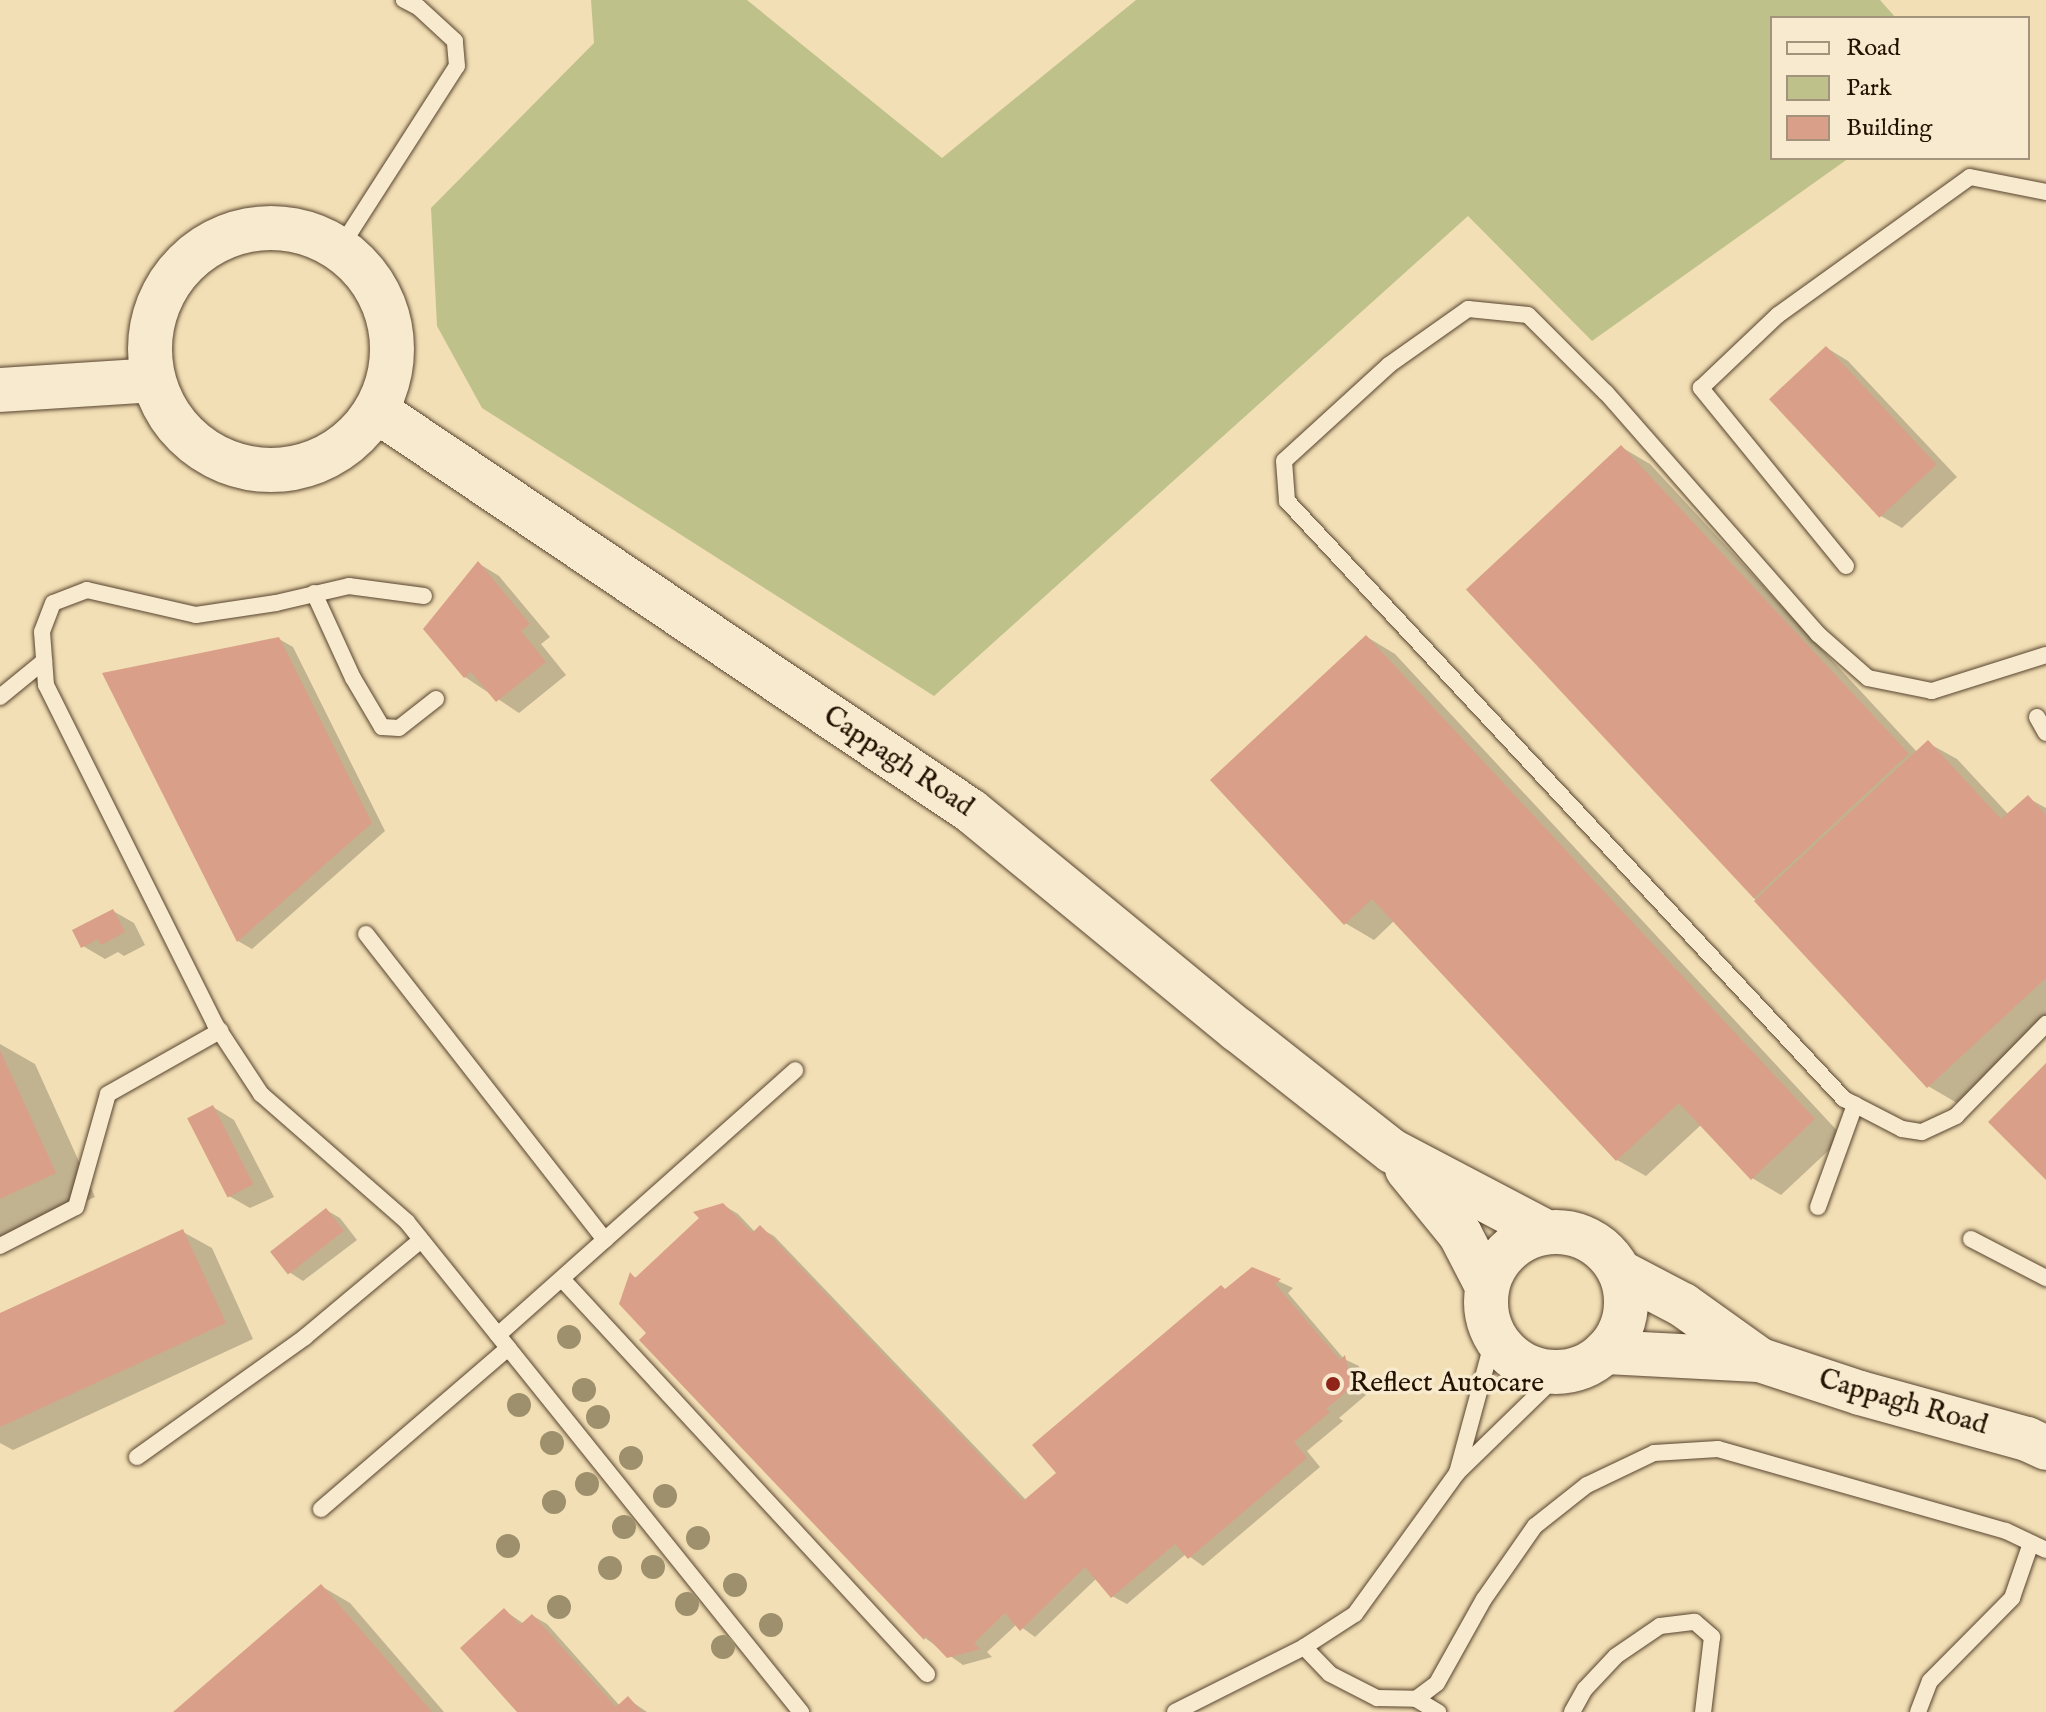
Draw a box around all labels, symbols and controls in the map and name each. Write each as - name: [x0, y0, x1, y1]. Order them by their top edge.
- legend: [1770, 16, 2030, 160]
- text: Road: [1846, 33, 1900, 64]
- text: Park: [1846, 73, 1892, 104]
- text: Building: [1846, 113, 1932, 144]
- street label: Cappagh Road: [816, 699, 980, 825]
- street label: Cappagh Road: [1815, 1363, 1991, 1443]
- place label: Reflect Autocare: [1349, 1367, 1544, 1401]
- marker: Reflect Autocare: [1324, 1375, 1342, 1393]

